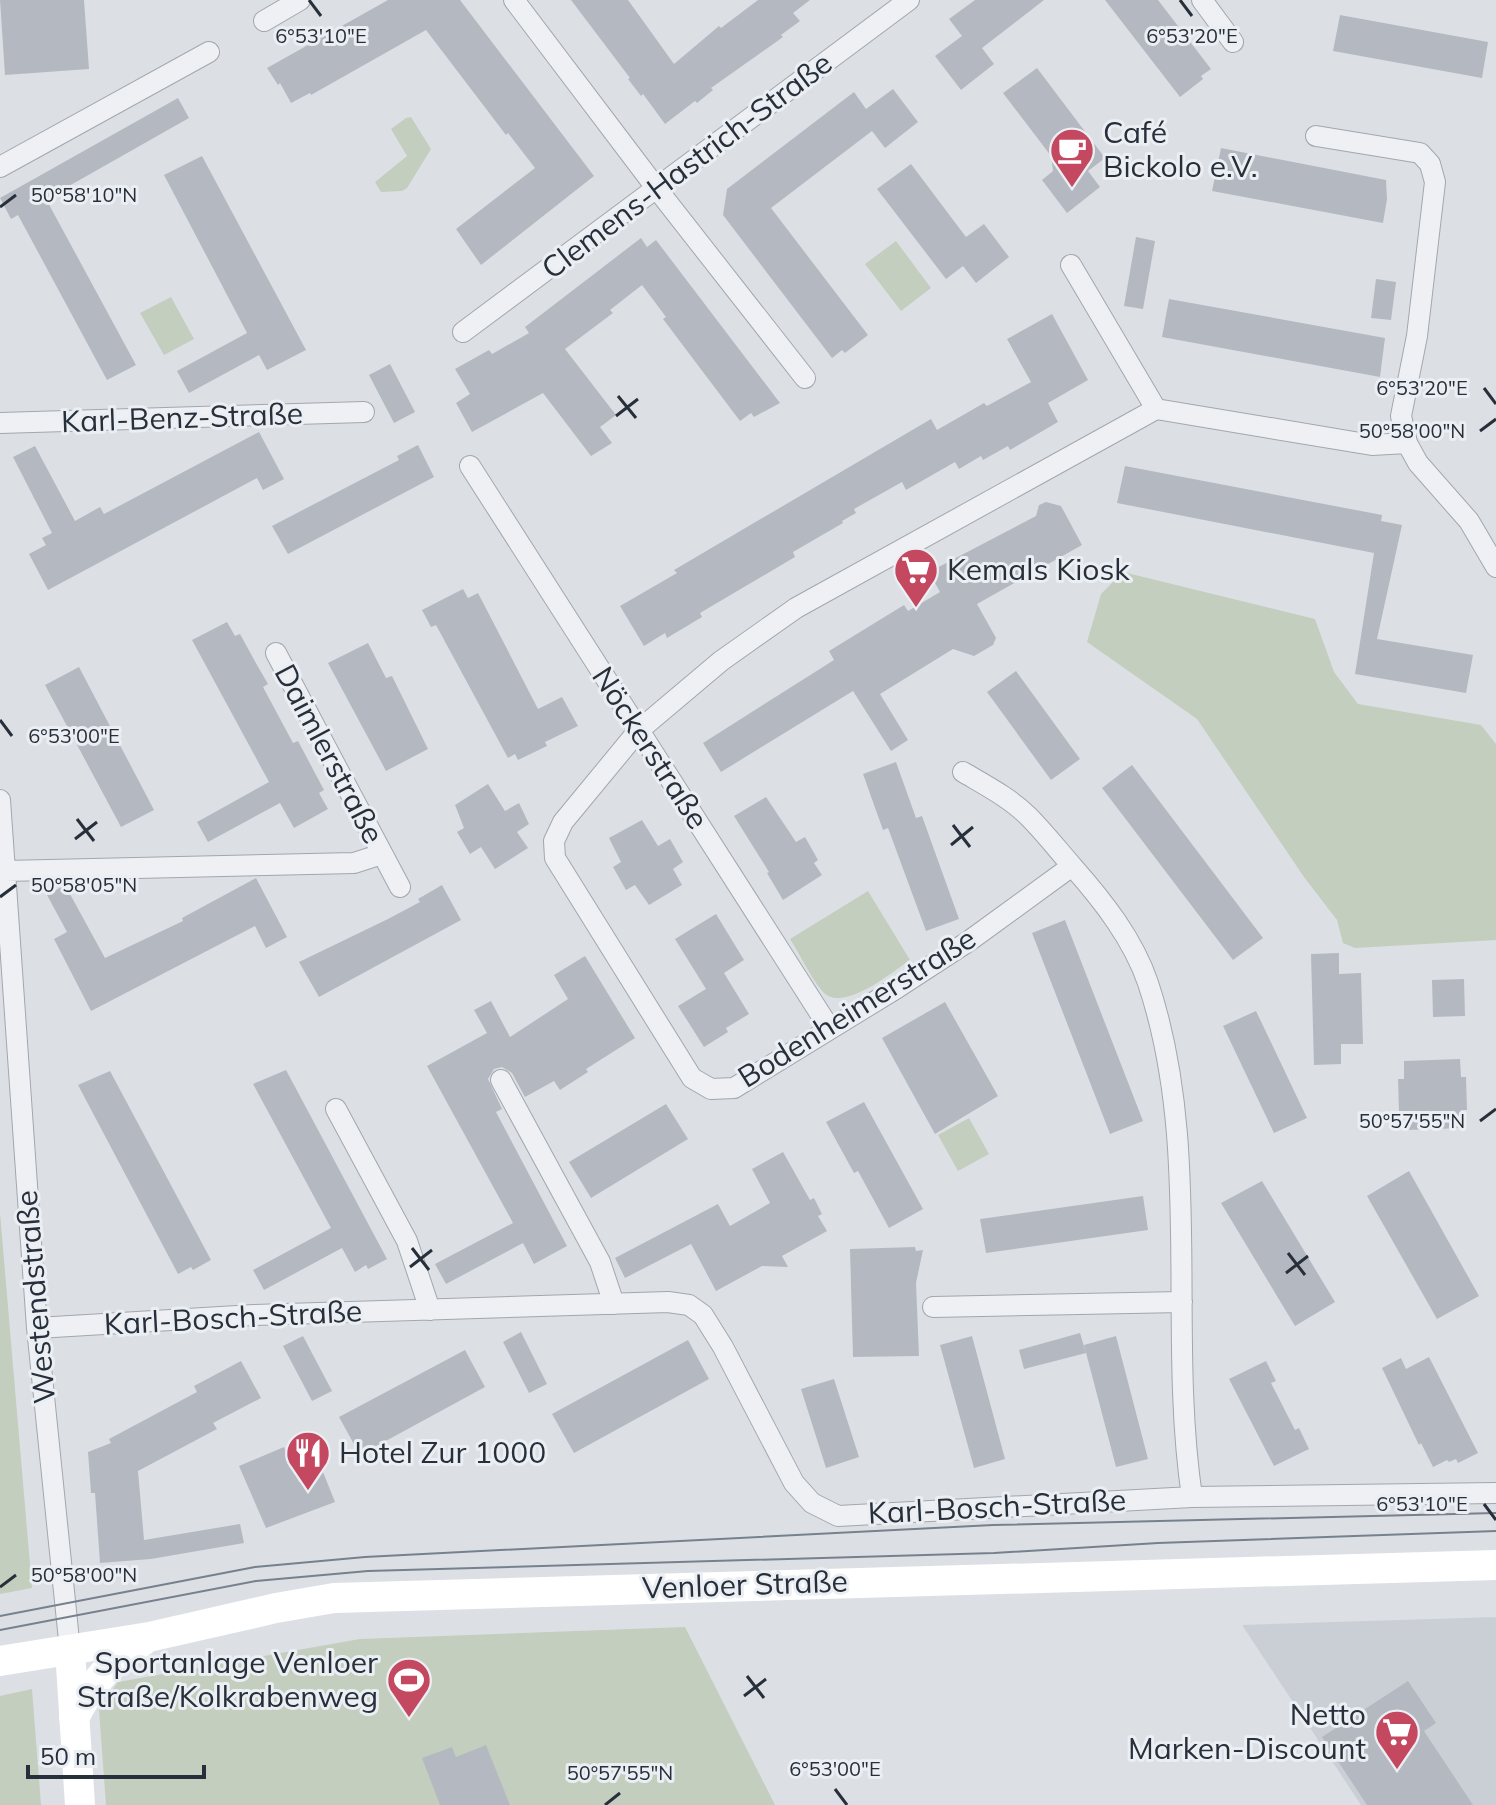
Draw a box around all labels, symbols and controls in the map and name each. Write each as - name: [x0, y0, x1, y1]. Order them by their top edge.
- text: 6°53'10"E: [275, 23, 367, 48]
- text: 6°53'20"E: [1146, 23, 1238, 48]
- street label: Clemens-Hastrich-Straße: [534, 43, 839, 287]
- place label: Café Bickolo e.V.: [1103, 113, 1258, 185]
- cafe icon: Café Bickolo e.V.: [1048, 126, 1096, 189]
- text: 50°58'10"N: [31, 182, 137, 207]
- text: 6°53'20"E: [1376, 375, 1468, 400]
- street label: Karl-Benz-Straße: [60, 394, 304, 440]
- text: 50°58'00"N: [1359, 418, 1465, 443]
- supermarket icon: Kemals Kiosk: [892, 546, 940, 609]
- place label: Kemals Kiosk: [947, 550, 1130, 588]
- street label: Daimlerstraße: [267, 657, 393, 850]
- street label: Nöckerstraße: [584, 659, 717, 836]
- text: 6°53'00"E: [28, 723, 120, 748]
- text: 50°58'05"N: [31, 872, 137, 897]
- street label: Bodenheimerstraße: [731, 919, 982, 1096]
- text: 50°57'55"N: [1359, 1108, 1465, 1133]
- street label: Westendstraße: [7, 1189, 63, 1405]
- street label: Karl-Bosch-Straße: [103, 1291, 363, 1343]
- restaurant icon: Hotel Zur 1000: [284, 1429, 332, 1492]
- place label: Hotel Zur 1000: [339, 1433, 546, 1471]
- street label: Karl-Bosch-Straße: [867, 1480, 1127, 1532]
- text: 6°53'10"E: [1376, 1491, 1468, 1516]
- street label: Venloer Straße: [642, 1561, 848, 1607]
- text: 50°58'00"N: [31, 1562, 137, 1587]
- place label: Sportanlage Venloer Straße/Kolkrabenweg: [77, 1643, 378, 1715]
- sports icon: Sportanlage Venloer Straße/Kolkrabenweg: [385, 1656, 433, 1719]
- place label: Netto Marken-Discount: [1128, 1695, 1366, 1767]
- supermarket icon: Netto Marken-Discount: [1373, 1708, 1421, 1771]
- scale bar: [28, 1729, 204, 1779]
- text: 50 m: [40, 1741, 96, 1771]
- text: 6°53'00"E: [789, 1756, 881, 1781]
- text: 50°57'55"N: [567, 1760, 673, 1785]

